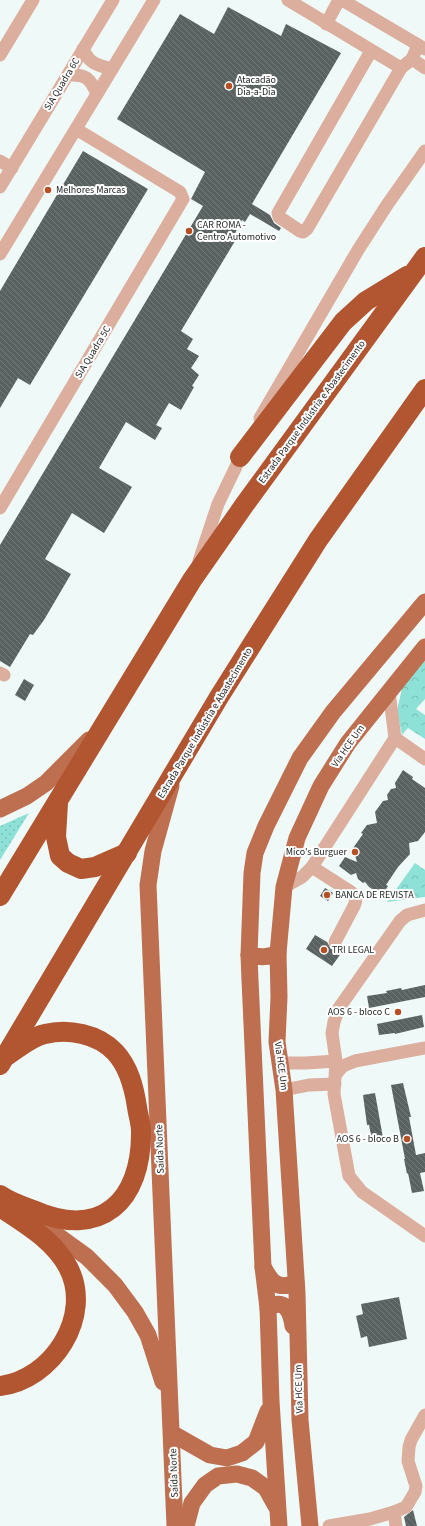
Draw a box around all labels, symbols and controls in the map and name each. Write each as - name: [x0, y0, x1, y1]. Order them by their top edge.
- street label: SIA Quadra 6C: [41, 55, 83, 113]
- place label: Atacadão Dia-a-Dia: [237, 73, 276, 99]
- marker: Atacadão Dia-a-Dia: [224, 81, 234, 91]
- place label: Melhores Marcas: [56, 183, 126, 197]
- marker: Melhores Marcas: [43, 185, 53, 195]
- place label: CAR ROMA - Centro Automotivo: [197, 218, 276, 244]
- marker: CAR ROMA - Centro Automotivo: [184, 226, 194, 236]
- street label: SIA Quadra 5C: [72, 323, 114, 381]
- street label: Estrada Parque Indústria e Abastecimento: [255, 338, 369, 486]
- street label: Estrada Parque Indústria e Abastecimento: [154, 645, 256, 801]
- street label: Via HCE Um: [328, 722, 368, 770]
- place label: Mico's Burguer: [286, 845, 348, 859]
- marker: Mico's Burguer: [350, 847, 360, 857]
- place label: BANCA DE REVISTA: [335, 888, 414, 902]
- marker: BANCA DE REVISTA: [322, 890, 332, 900]
- place label: TRI LEGAL: [332, 943, 374, 957]
- marker: TRI LEGAL: [319, 945, 329, 955]
- place label: AOS 6 - bloco C: [328, 1005, 390, 1019]
- marker: AOS 6 - bloco C: [393, 1007, 403, 1017]
- street label: Via HCE Um: [271, 1041, 291, 1091]
- street label: Saída Norte: [152, 1124, 168, 1174]
- place label: AOS 6 - bloco B: [336, 1132, 399, 1146]
- marker: AOS 6 - bloco B: [402, 1134, 412, 1144]
- street label: Via HCE Um: [291, 1364, 307, 1414]
- street label: Saída Norte: [166, 1448, 182, 1498]

